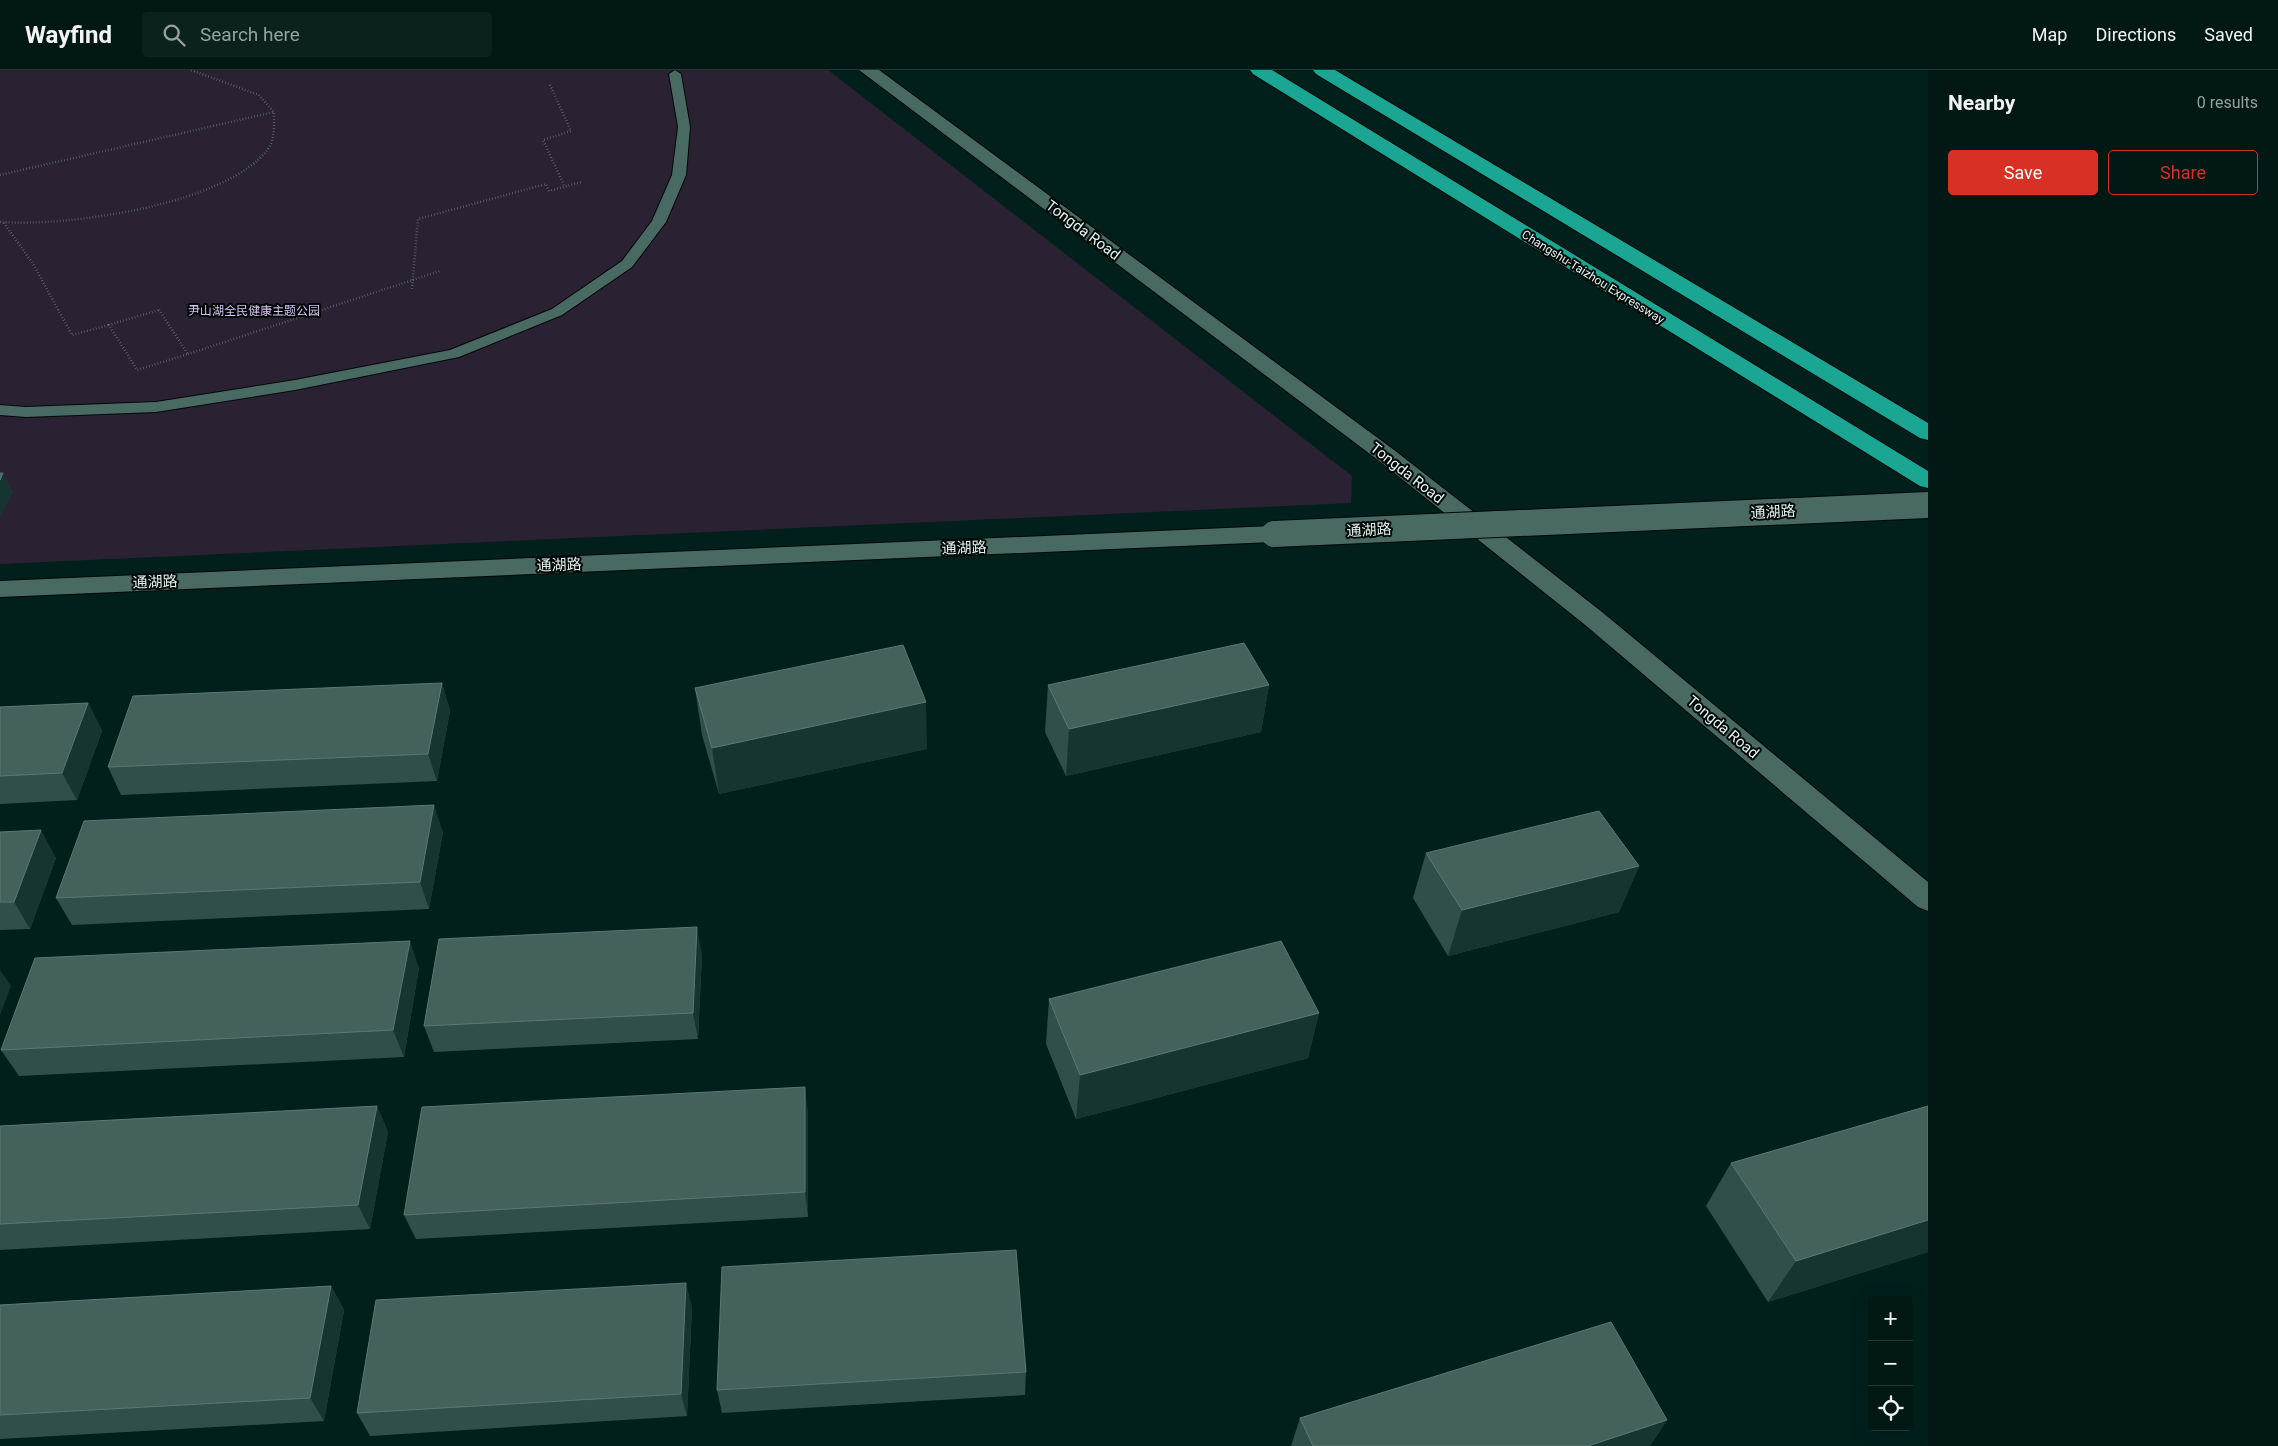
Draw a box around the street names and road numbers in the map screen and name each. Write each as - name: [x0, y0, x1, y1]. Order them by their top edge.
- street label: Tongda Road: [1042, 196, 1124, 264]
- street label: Changshu-Taizhou Expressway: [1519, 227, 1667, 327]
- street label: Tongda Road: [1367, 439, 1447, 507]
- street label: 通湖路: [1750, 502, 1796, 522]
- street label: 通湖路: [1346, 520, 1392, 540]
- street label: 通湖路: [941, 538, 987, 558]
- street label: 通湖路: [536, 555, 582, 575]
- street label: 通湖路: [132, 572, 178, 592]
- street label: Tongda Road: [1683, 692, 1763, 762]

